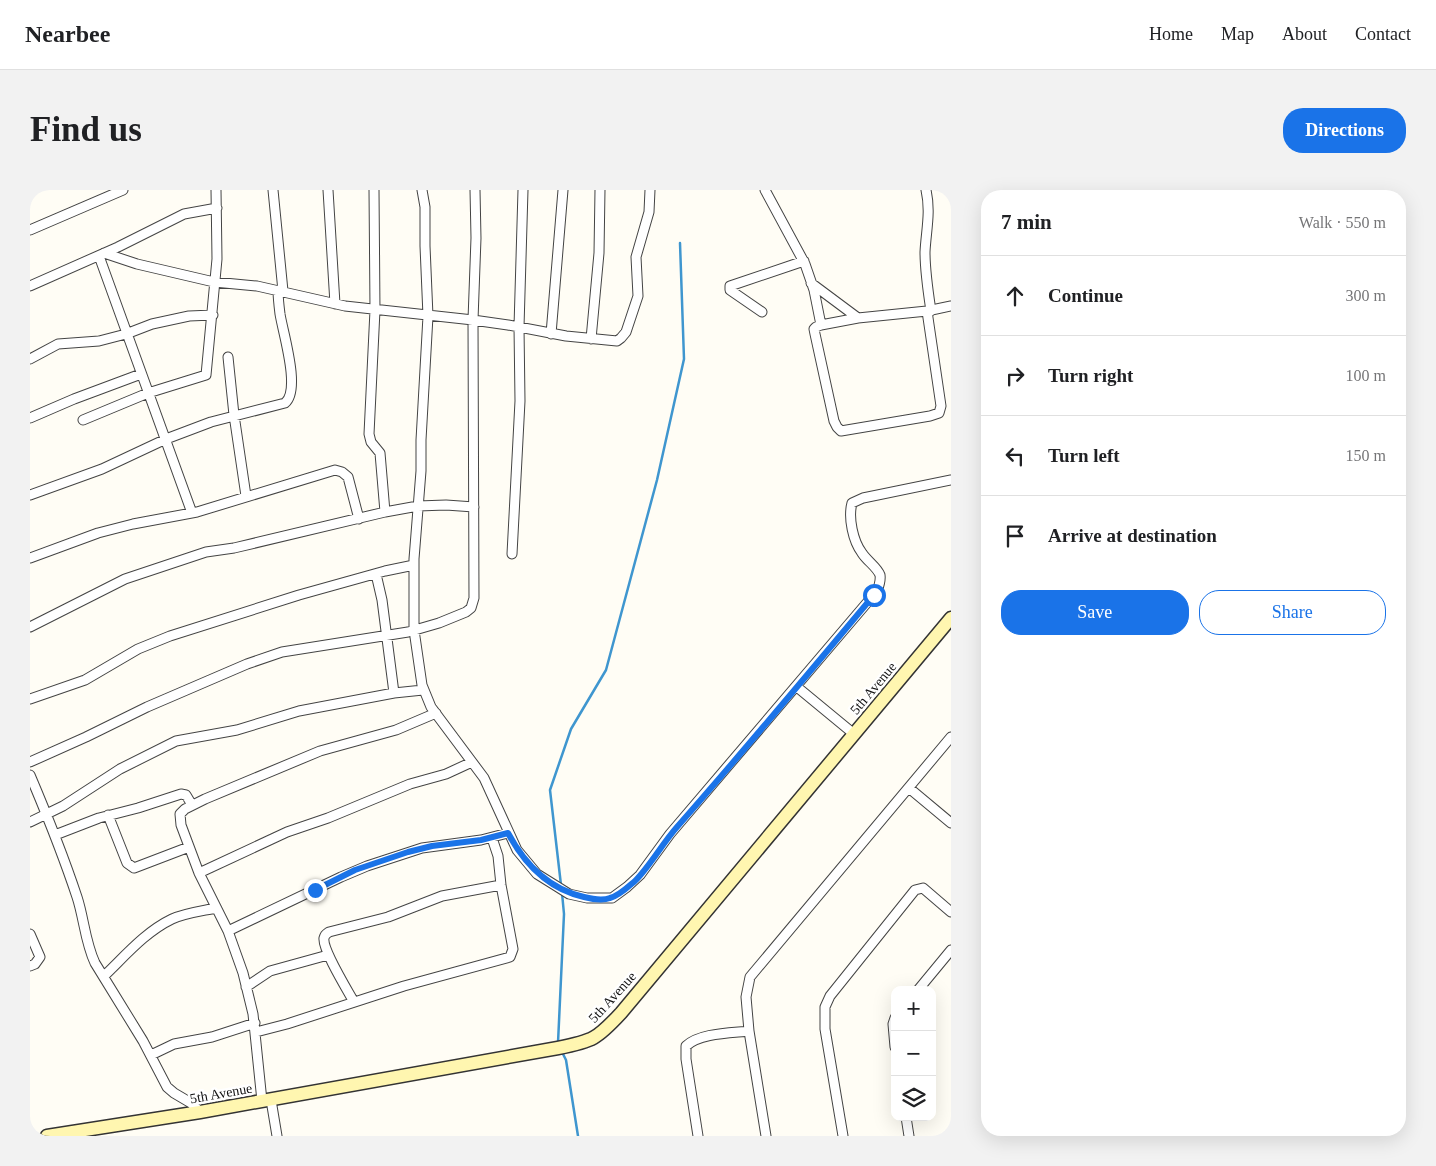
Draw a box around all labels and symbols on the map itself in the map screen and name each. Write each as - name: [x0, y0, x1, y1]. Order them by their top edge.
- route start: [863, 584, 886, 607]
- street label: 5th Avenue: [847, 659, 899, 717]
- route end: [304, 879, 327, 902]
- street label: 5th Avenue: [586, 969, 639, 1026]
- street label: 5th Avenue: [189, 1081, 253, 1106]

